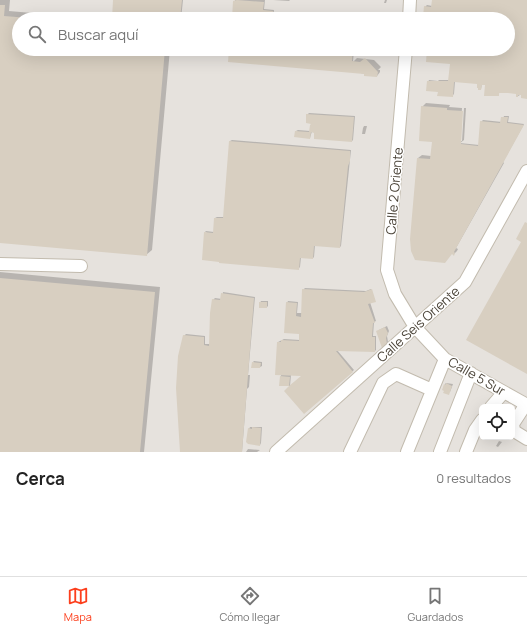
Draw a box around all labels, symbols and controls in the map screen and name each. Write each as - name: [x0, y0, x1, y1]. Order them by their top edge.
- search box: [12, 12, 515, 56]
- icon: search: [26, 23, 48, 45]
- text: Buscar aquí: [58, 24, 139, 45]
- street label: Calle 2 Oriente: [381, 146, 407, 235]
- street label: Calle Seis Oriente: [373, 282, 464, 366]
- street label: Calle 5 Sur: [445, 352, 509, 400]
- map controls: [479, 404, 515, 440]
- button: locate: [479, 404, 515, 440]
- text: Cerca: [16, 467, 65, 490]
- text: 0 resultados: [436, 469, 511, 487]
- tab: Mapa: [64, 585, 92, 624]
- tab: Cómo llegar: [219, 585, 280, 624]
- tab: Guardados: [408, 585, 463, 624]

